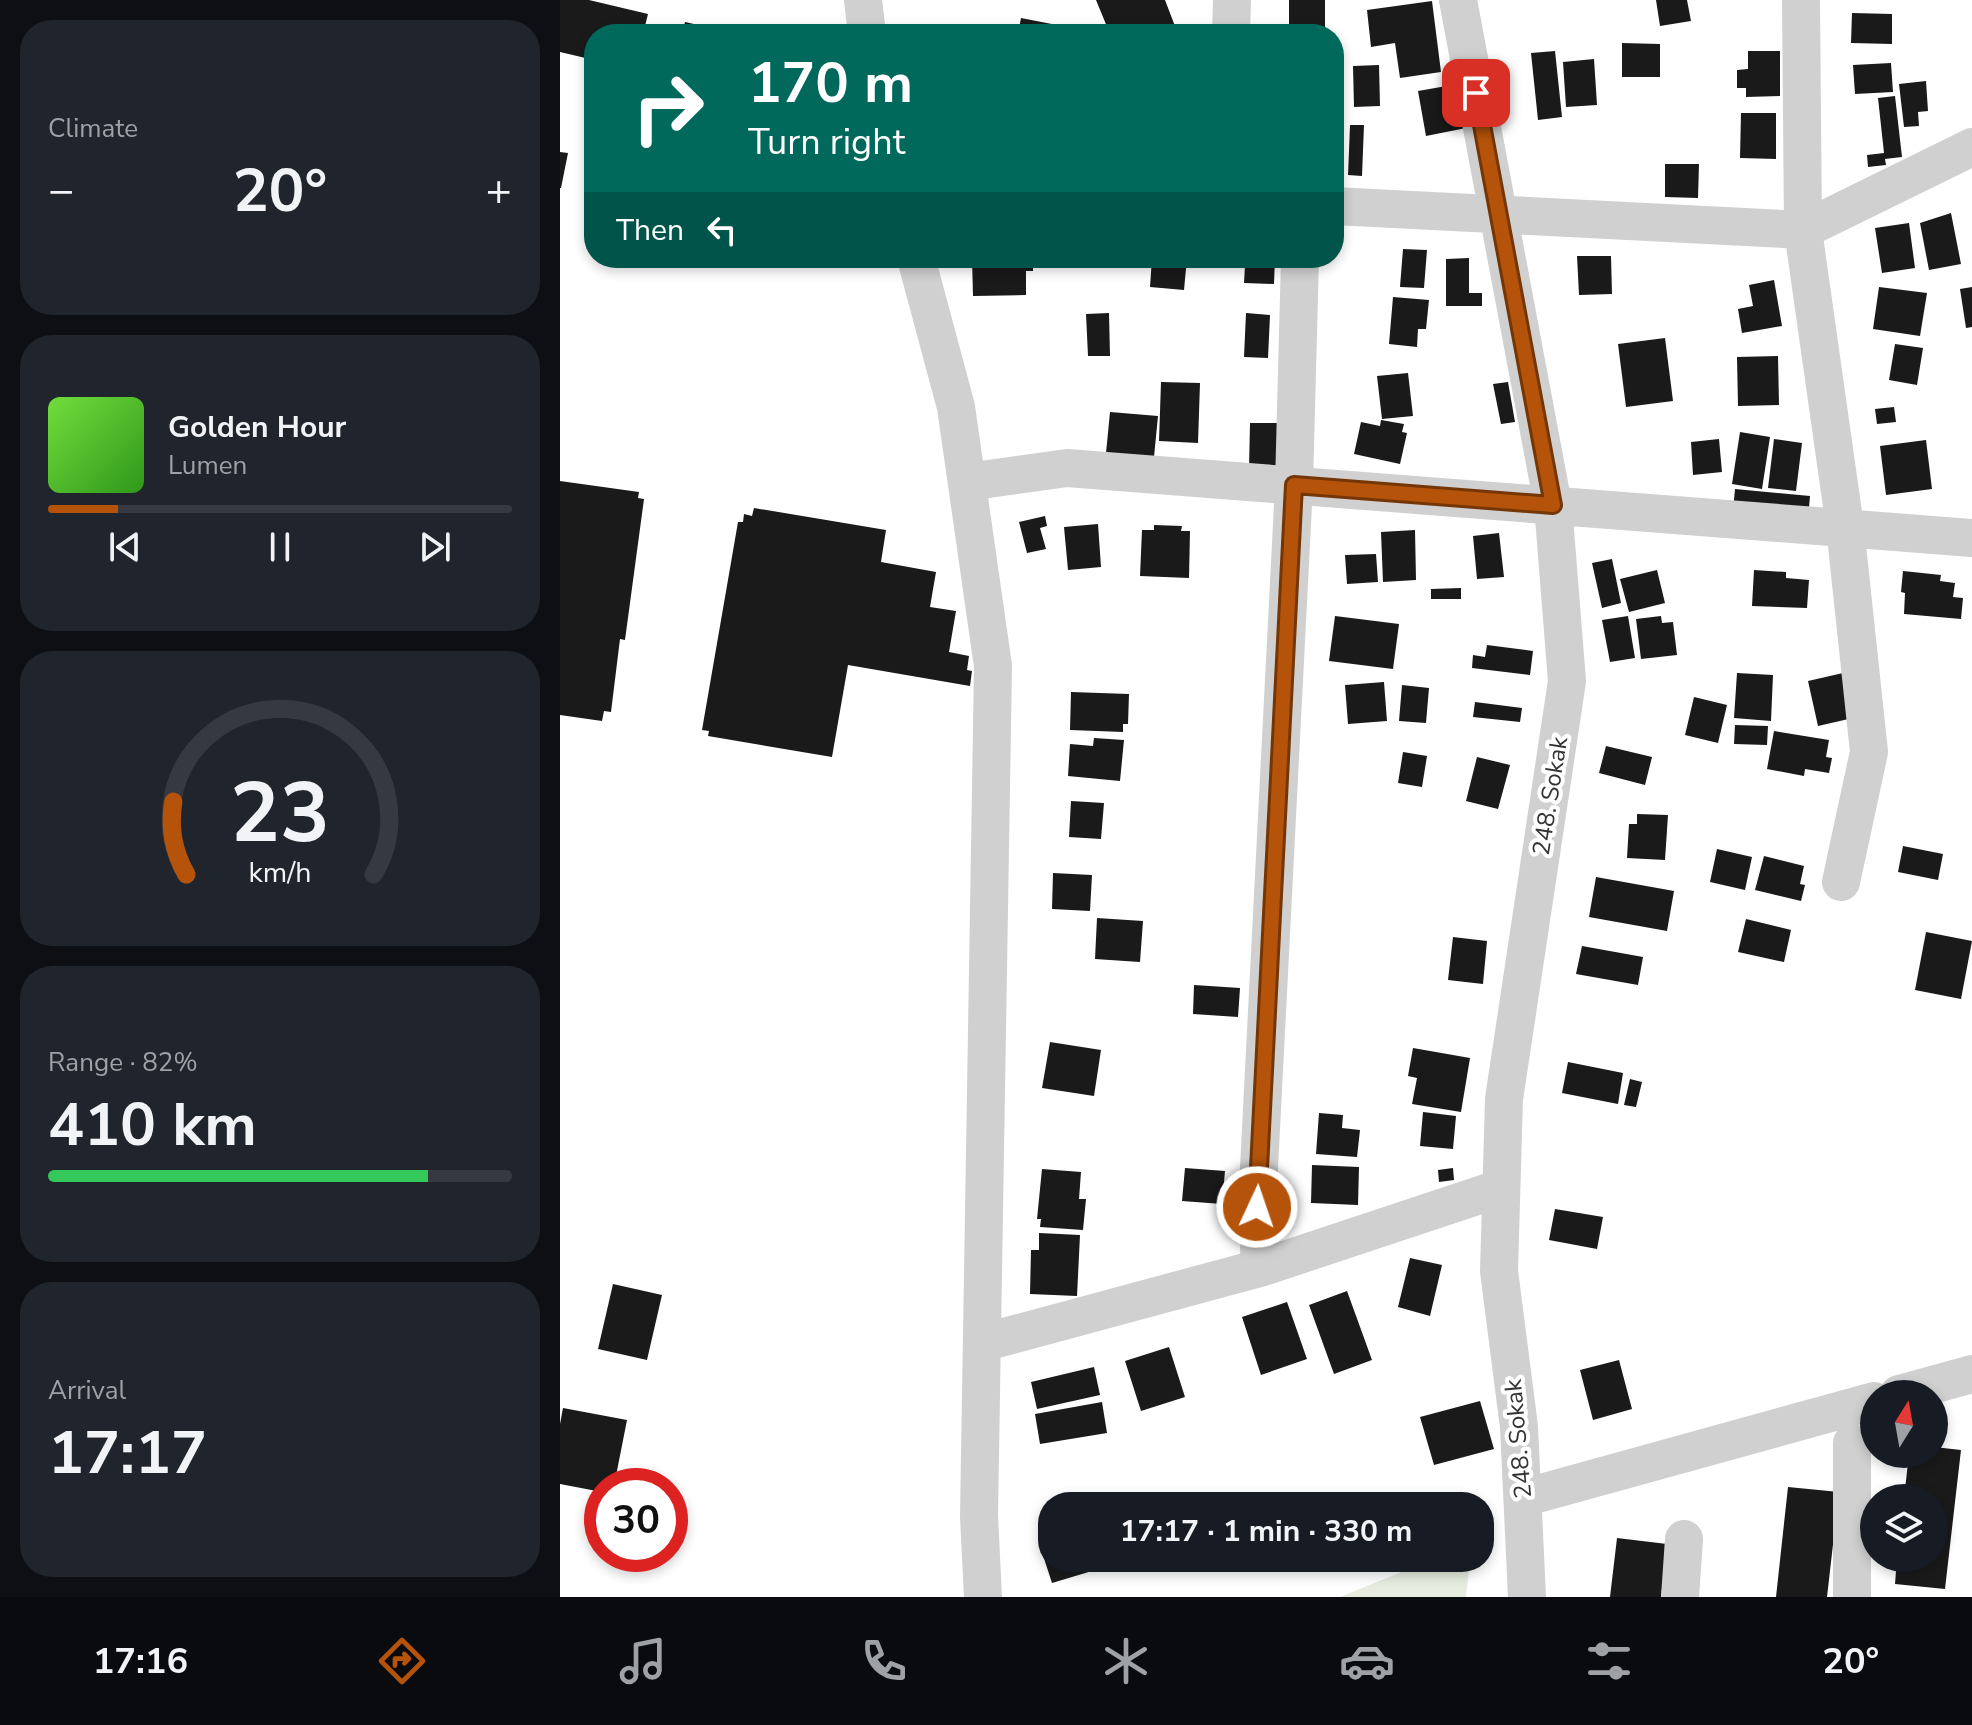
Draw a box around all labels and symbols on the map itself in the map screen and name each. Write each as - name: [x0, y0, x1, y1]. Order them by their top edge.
- pin: [1442, 59, 1510, 127]
- street label: 248. Sokak: [1525, 733, 1575, 858]
- position arrow: [1215, 1165, 1299, 1249]
- street label: 248. Sokak: [1497, 1377, 1539, 1500]
- north arrow: [1860, 1380, 1948, 1468]
- speed limit sign: 30: [584, 1468, 688, 1572]

